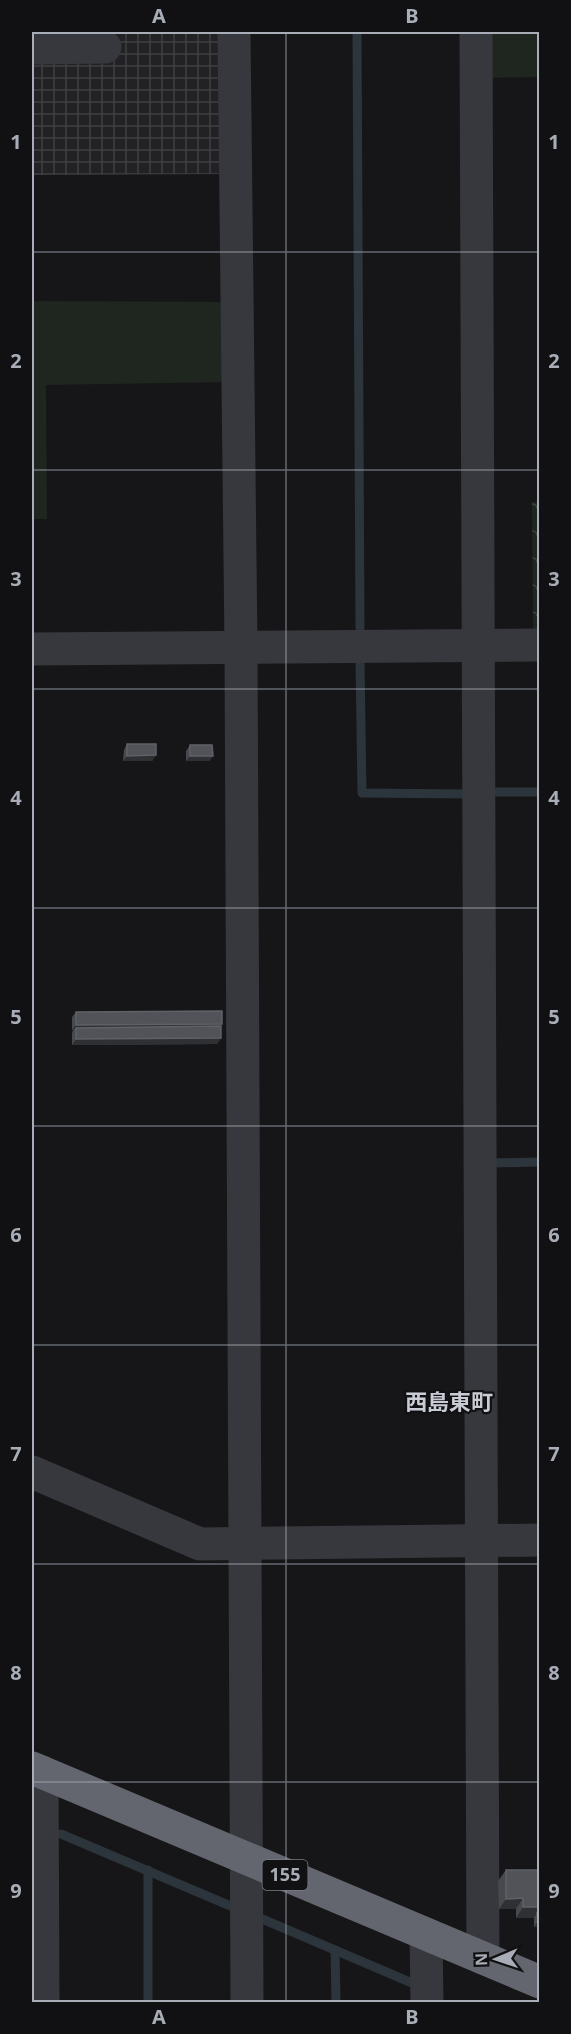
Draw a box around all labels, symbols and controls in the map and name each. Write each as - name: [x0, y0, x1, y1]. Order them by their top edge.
- text: A: [152, 2, 166, 29]
- text: B: [405, 2, 419, 29]
- text: 1: [10, 128, 22, 155]
- text: 1: [548, 128, 560, 155]
- text: 2: [10, 347, 22, 374]
- text: 2: [548, 347, 560, 374]
- text: 3: [10, 565, 22, 592]
- text: 3: [548, 565, 560, 592]
- text: 4: [10, 784, 22, 811]
- text: 4: [548, 784, 560, 811]
- text: 5: [10, 1003, 22, 1030]
- text: 5: [548, 1003, 560, 1030]
- text: 6: [10, 1221, 22, 1248]
- text: 6: [548, 1221, 560, 1248]
- district label: 西島東町: [405, 1386, 493, 1416]
- text: 7: [10, 1440, 22, 1467]
- text: 7: [548, 1440, 560, 1467]
- text: 8: [10, 1659, 22, 1686]
- text: 8: [548, 1659, 560, 1686]
- road number: 155: [262, 1860, 308, 1890]
- text: 9: [10, 1877, 22, 1904]
- text: 9: [548, 1877, 560, 1904]
- north arrow: [466, 1929, 526, 1989]
- text: N: [470, 1953, 492, 1966]
- text: A: [152, 2003, 166, 2030]
- text: B: [405, 2003, 419, 2030]

